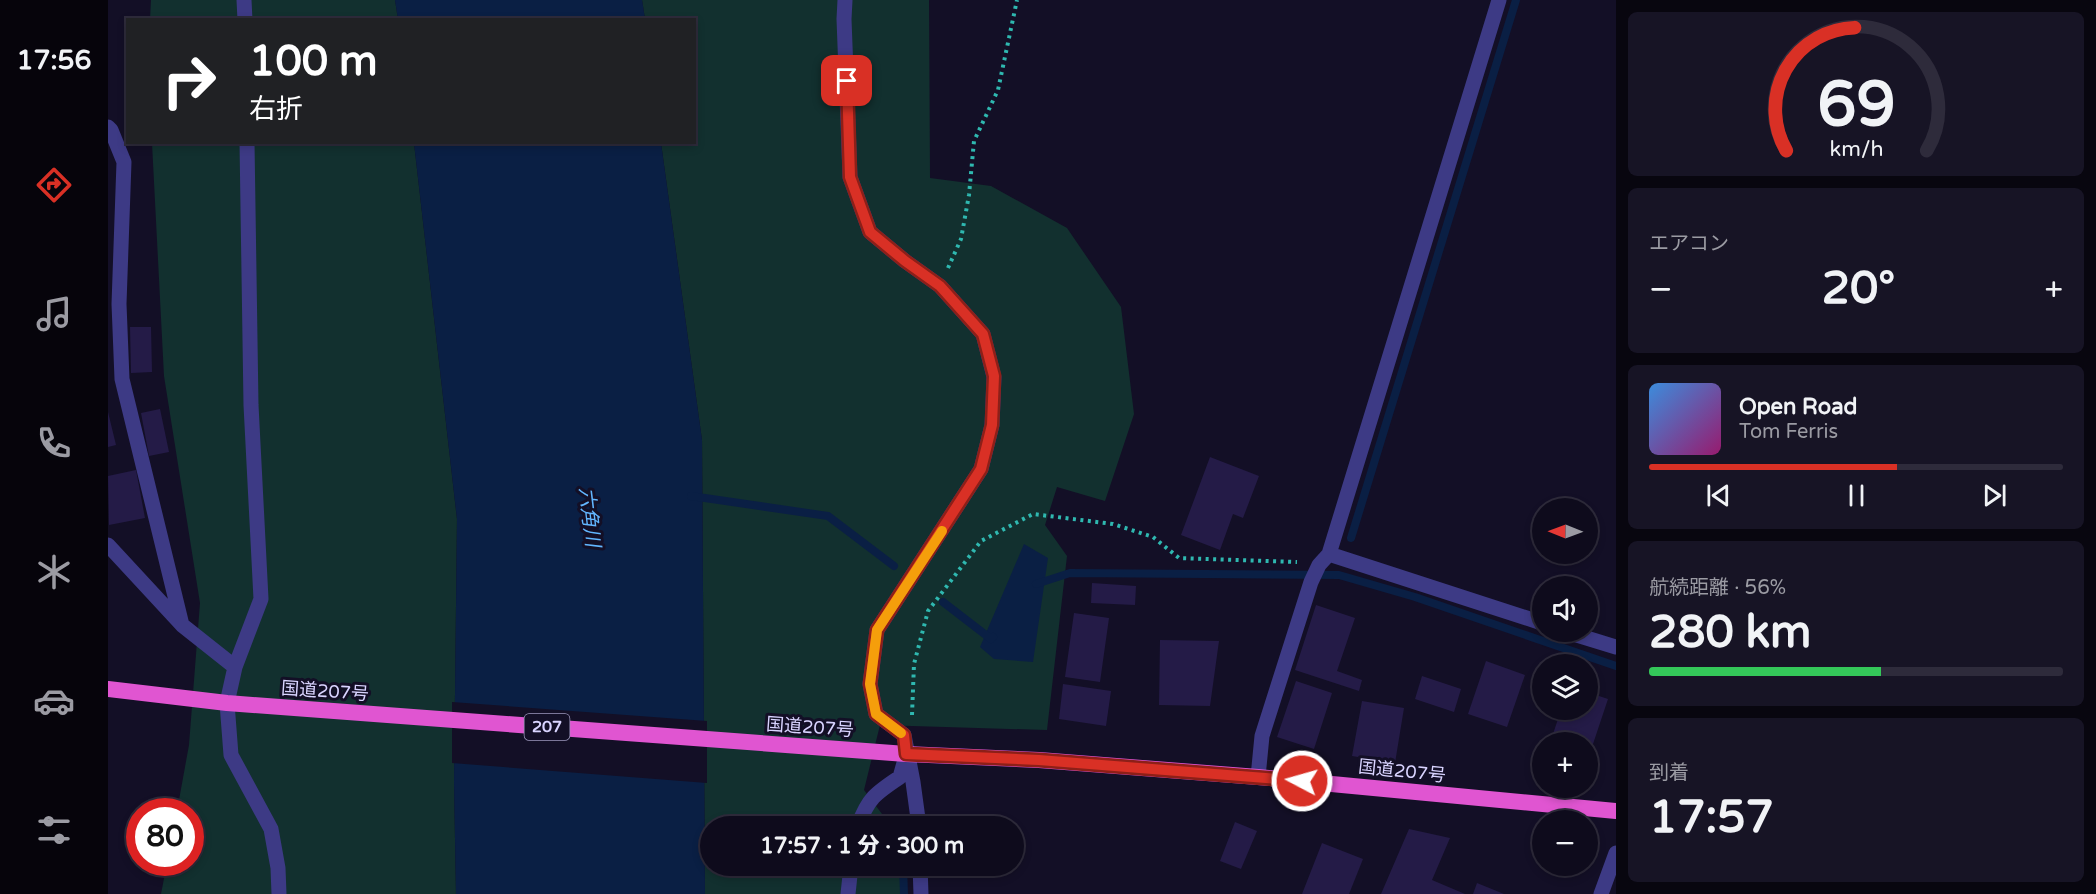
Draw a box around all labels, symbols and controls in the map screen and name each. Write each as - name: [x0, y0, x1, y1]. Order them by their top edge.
- text: 100 m: [249, 36, 378, 87]
- icon: right: [150, 42, 228, 120]
- text: 17:56: [17, 44, 91, 77]
- pin: [821, 55, 872, 106]
- icon: arrive: [830, 64, 863, 97]
- text: 69: [1817, 68, 1895, 143]
- text: 右折: [249, 93, 303, 126]
- text: km/h: [1829, 137, 1883, 163]
- icon: directions: [33, 164, 75, 206]
- text: エアコン: [1649, 232, 1729, 256]
- text: 20°: [1822, 262, 1895, 316]
- text: −: [1649, 270, 1673, 309]
- text: +: [2044, 270, 2063, 309]
- icon: music: [33, 293, 75, 335]
- text: Open Road: [1739, 394, 1857, 420]
- text: Tom Ferris: [1739, 420, 1838, 444]
- icon: phone: [33, 422, 75, 464]
- icon: previous: [1702, 479, 1735, 512]
- icon: pause: [1840, 479, 1873, 512]
- icon: next: [1978, 479, 2011, 512]
- water label: 六角川: [573, 486, 605, 550]
- north arrow: [1532, 498, 1598, 564]
- map controls: [1532, 498, 1598, 876]
- icon: climate: [33, 551, 75, 593]
- button: sound: [1532, 576, 1598, 642]
- text: 航続距離 · 56%: [1649, 576, 1786, 600]
- text: 280 km: [1649, 606, 1811, 660]
- button: layers: [1532, 654, 1598, 720]
- street label: 国道207号: [280, 677, 370, 705]
- icon: car: [33, 680, 75, 722]
- street label: 国道207号: [765, 713, 855, 741]
- road number: 207: [524, 714, 570, 740]
- button: +: [1532, 732, 1598, 798]
- position arrow: [1270, 749, 1334, 813]
- street label: 国道207号: [1357, 755, 1447, 787]
- text: 到着: [1649, 761, 1689, 785]
- text: 17:57: [1649, 791, 1774, 845]
- speed limit sign: 80: [126, 798, 204, 876]
- icon: filters: [33, 809, 75, 851]
- button: −: [1532, 810, 1598, 876]
- text: 17:57 · 1 分 · 300 m: [760, 833, 964, 859]

